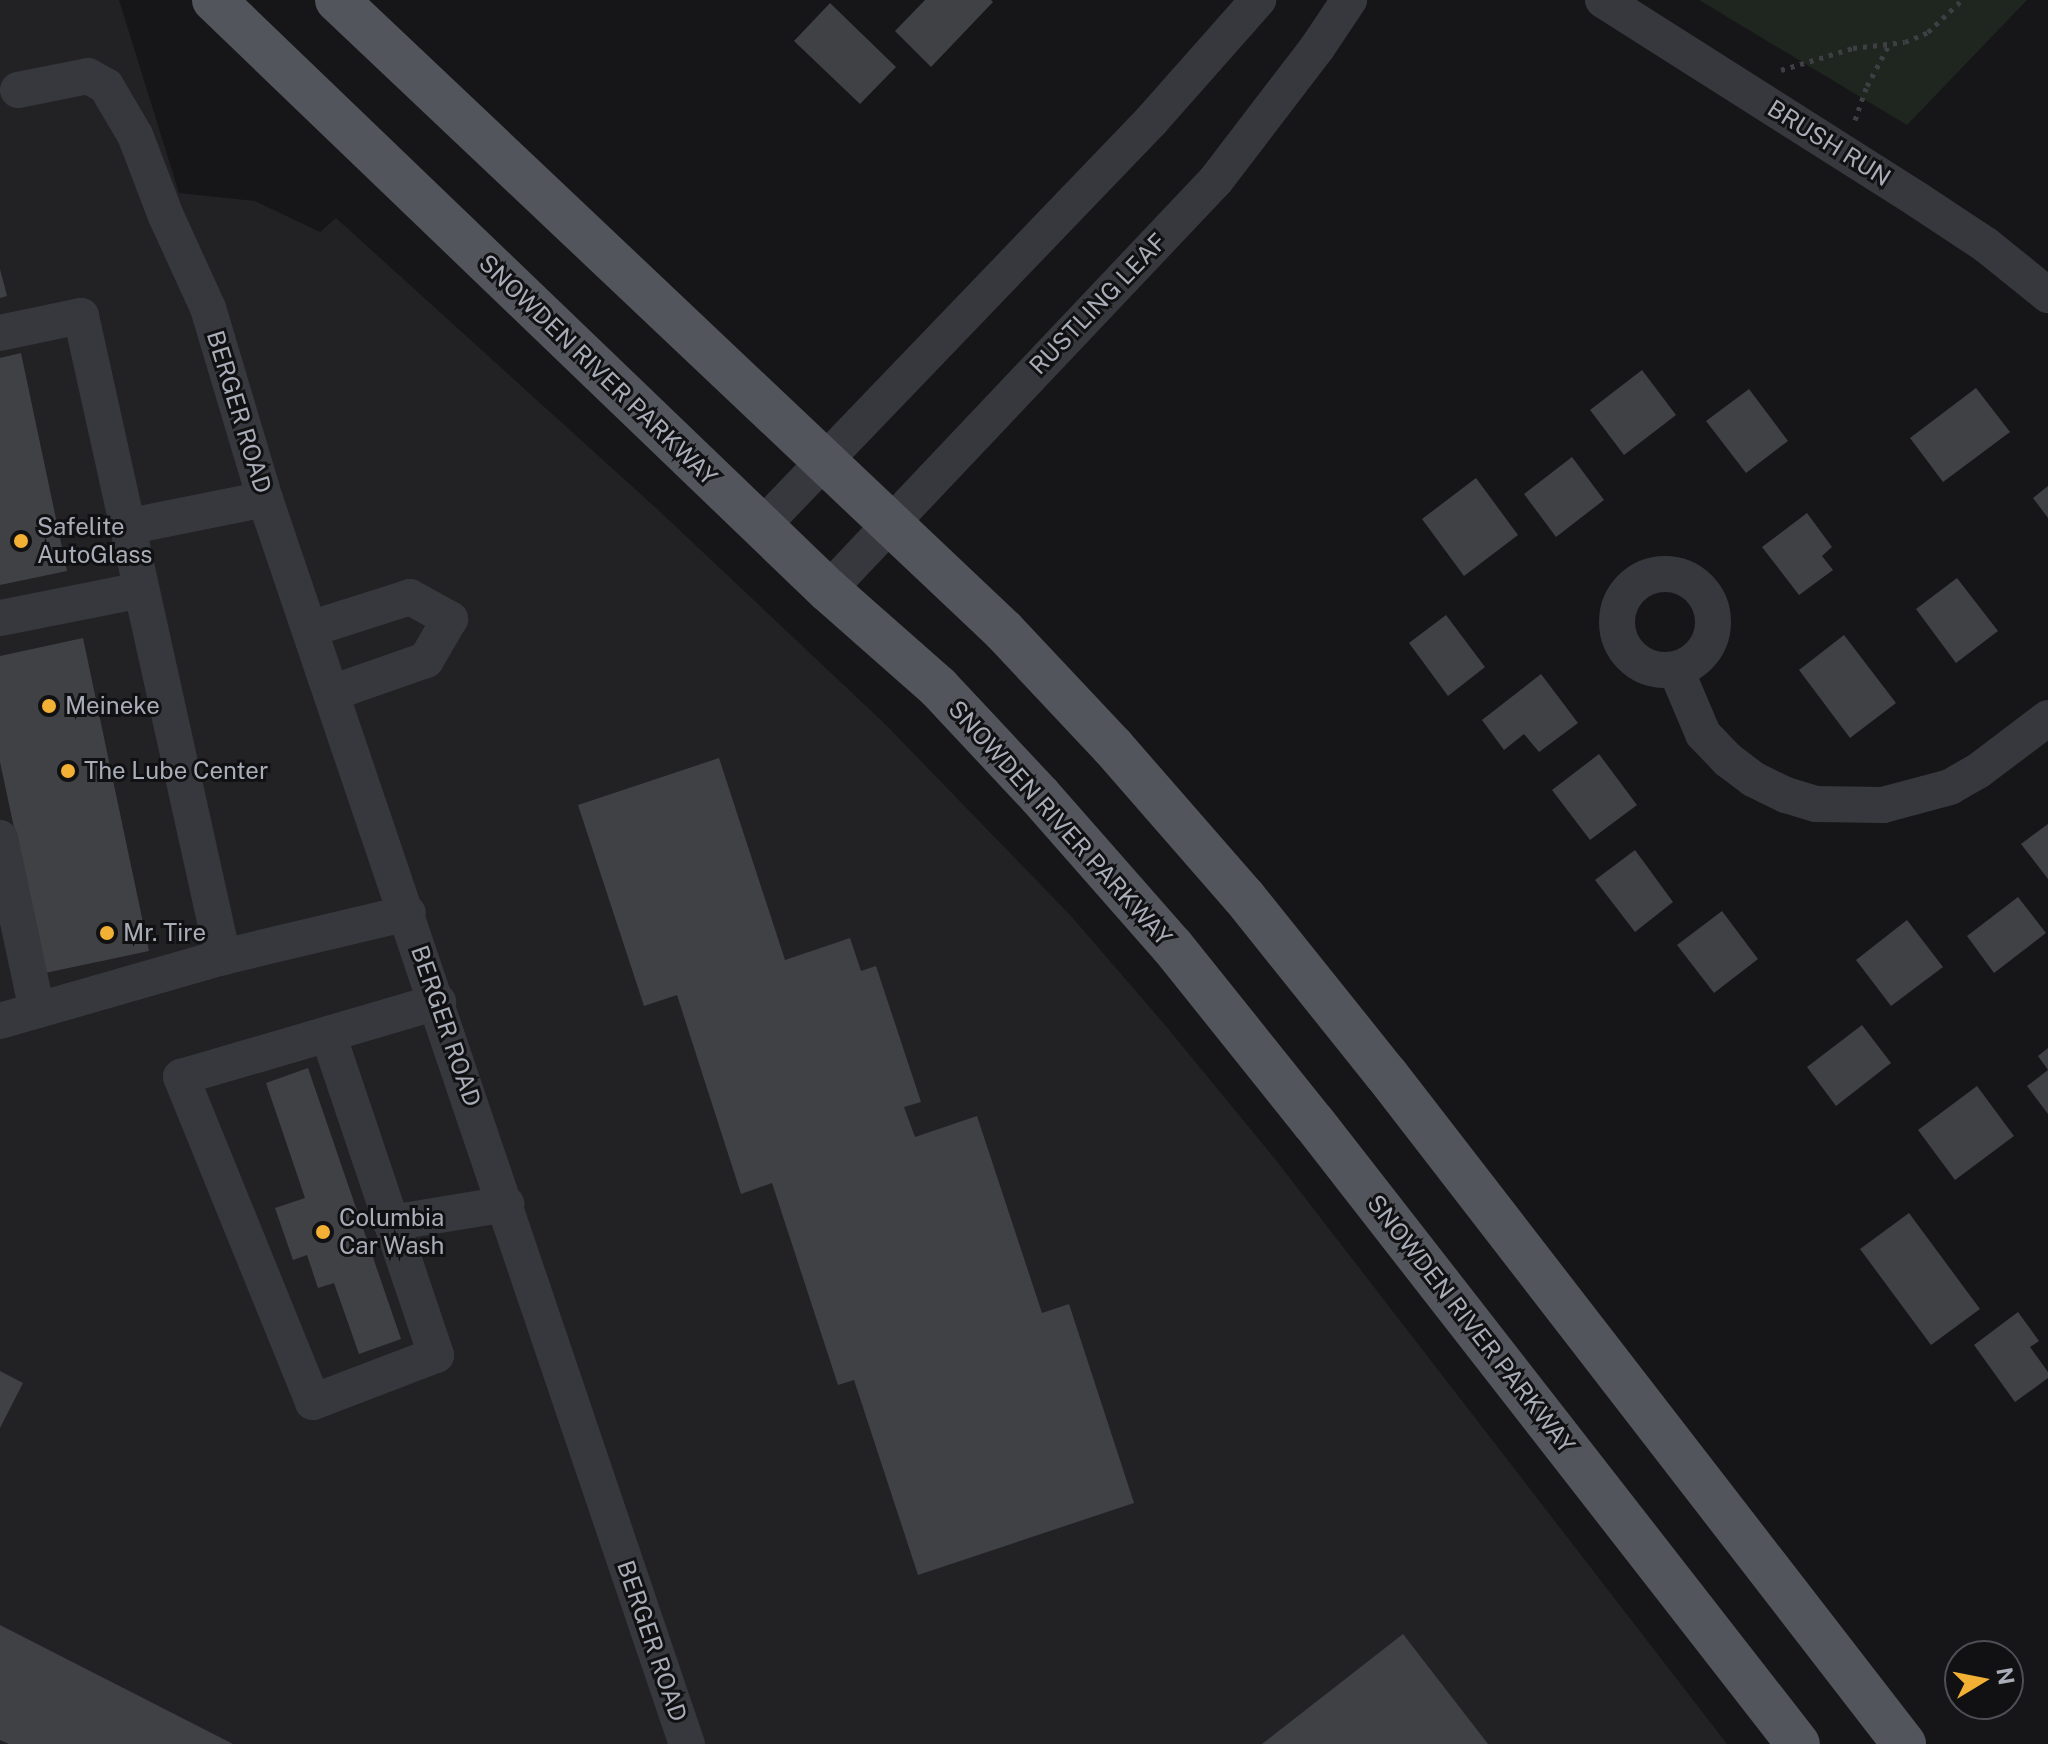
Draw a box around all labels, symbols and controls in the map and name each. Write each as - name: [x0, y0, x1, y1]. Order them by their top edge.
- street label: BRUSH RUN: [1762, 94, 1896, 192]
- street label: RUSTLING LEAF: [1024, 228, 1172, 380]
- street label: SNOWDEN RIVER PARKWAY: [473, 249, 723, 491]
- street label: BERGER ROAD: [201, 327, 277, 497]
- place label: Safelite AutoGlass: [37, 513, 152, 569]
- marker: Safelite AutoGlass: [12, 532, 30, 550]
- place label: Meineke: [65, 692, 160, 720]
- street label: SNOWDEN RIVER PARKWAY: [942, 695, 1178, 951]
- marker: Meineke: [40, 697, 58, 715]
- place label: The Lube Center: [84, 757, 269, 785]
- marker: The Lube Center: [59, 762, 77, 780]
- place label: Mr. Tire: [123, 919, 206, 947]
- marker: Mr. Tire: [98, 924, 116, 942]
- street label: BERGER ROAD: [405, 942, 487, 1110]
- street label: SNOWDEN RIVER PARKWAY: [1361, 1189, 1581, 1459]
- place label: Columbia Car Wash: [339, 1204, 445, 1260]
- marker: Columbia Car Wash: [314, 1223, 332, 1241]
- street label: BERGER ROAD: [611, 1557, 693, 1725]
- north arrow: [1944, 1640, 2024, 1720]
- text: N: [1991, 1665, 2020, 1687]

